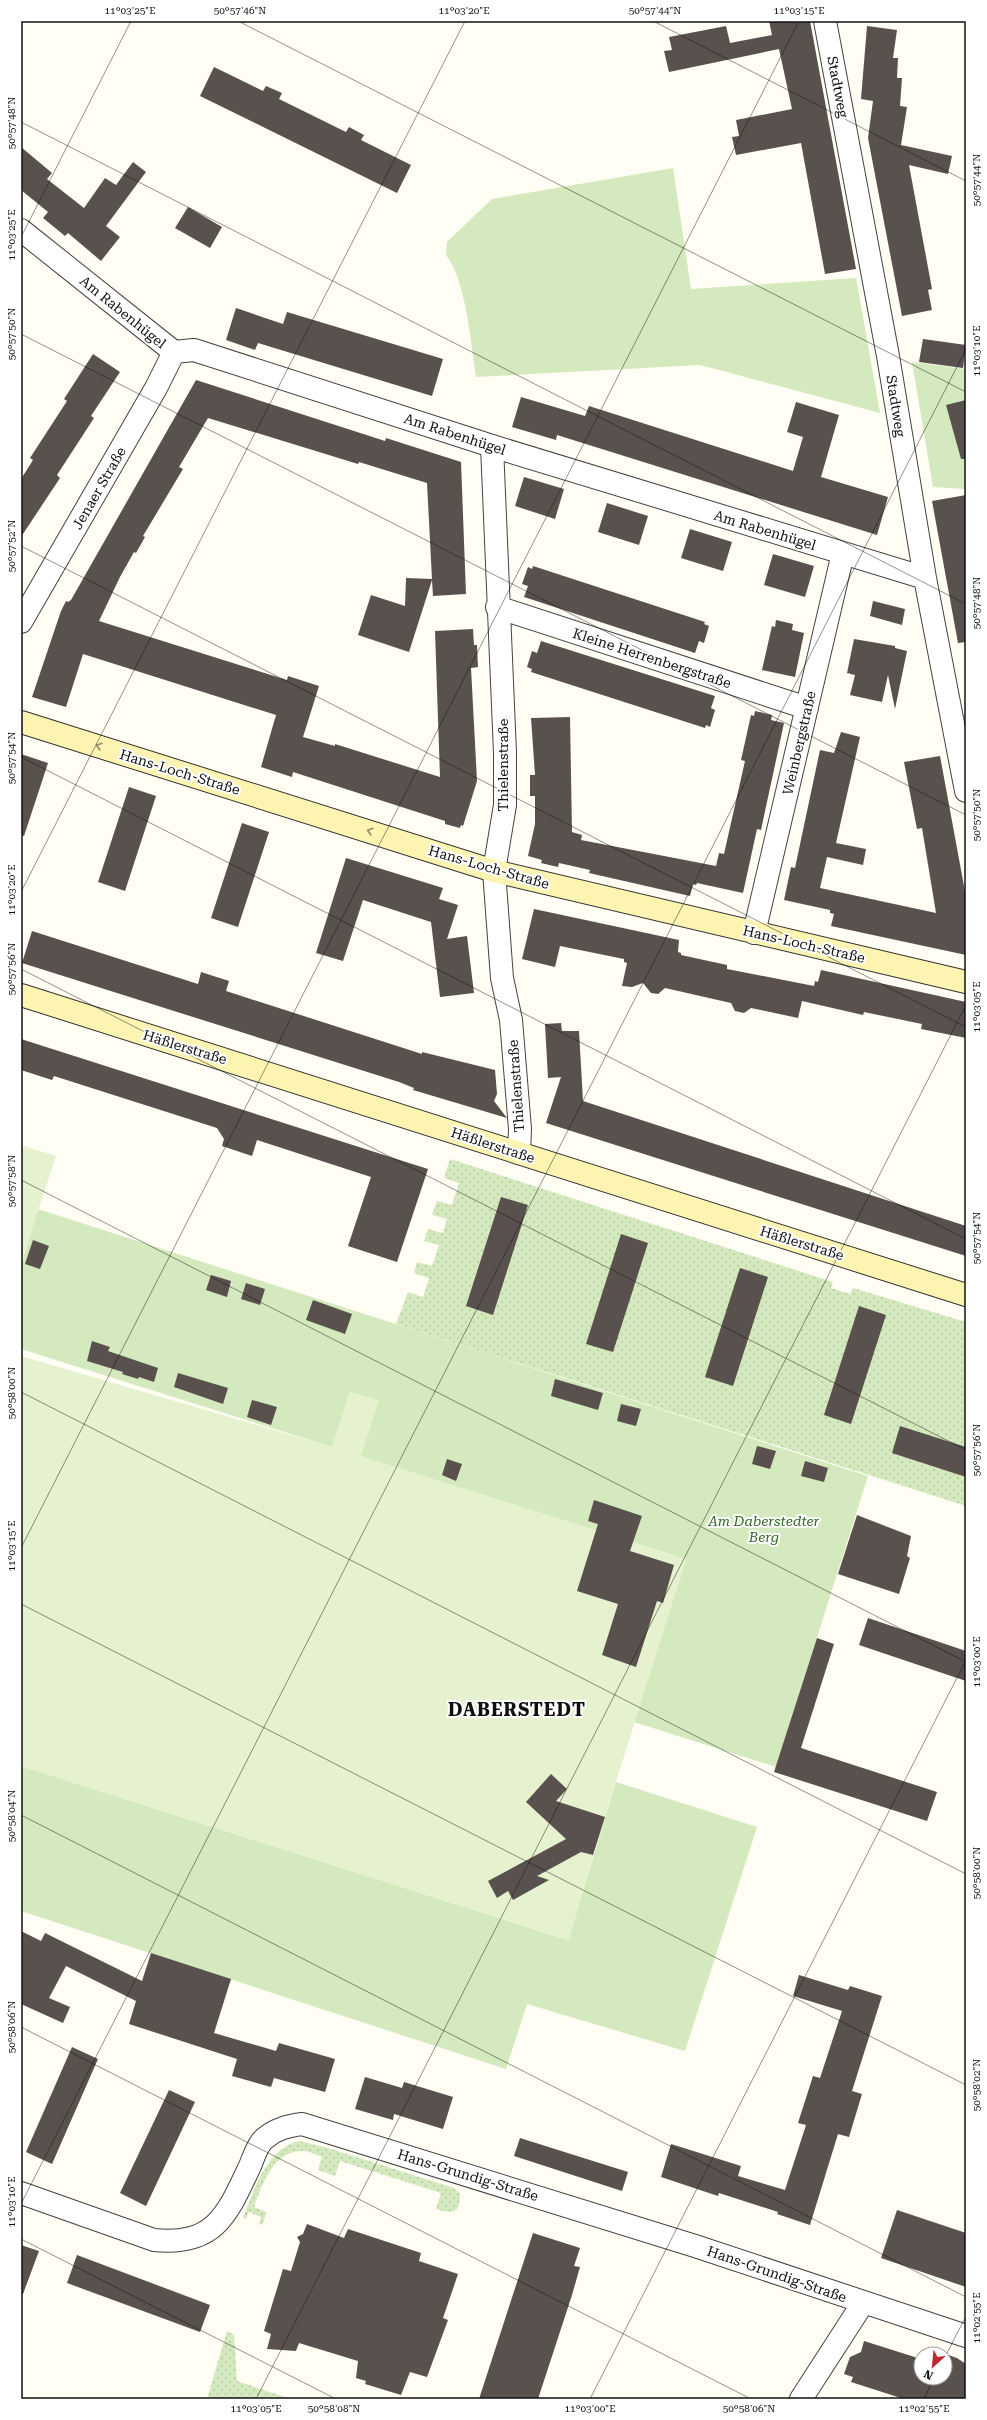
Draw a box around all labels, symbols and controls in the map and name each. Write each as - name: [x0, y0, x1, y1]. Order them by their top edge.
- text: 11°03'25"E: [104, 5, 156, 16]
- text: 50°57'46"N: [214, 5, 266, 16]
- text: 11°03'20"E: [438, 5, 490, 16]
- text: 50°57'44"N: [629, 5, 681, 16]
- text: 11°03'15"E: [773, 5, 825, 16]
- street label: Stadtweg: [824, 55, 852, 119]
- text: 50°57'48"N: [6, 97, 17, 149]
- text: 50°57'44"N: [971, 154, 982, 206]
- text: 11°03'25"E: [6, 209, 17, 261]
- street label: Am Rabenhügel: [77, 272, 170, 352]
- text: 50°57'50"N: [6, 308, 17, 360]
- text: 11°03'10"E: [971, 325, 982, 377]
- street label: Stadtweg: [883, 374, 909, 438]
- street label: Am Rabenhügel: [402, 410, 508, 458]
- street label: Jenaer Straße: [69, 444, 129, 532]
- street label: Am Rabenhügel: [712, 507, 819, 553]
- text: 50°57'52"N: [6, 520, 17, 572]
- text: 50°57'48"N: [971, 577, 982, 629]
- street label: Kleine Herrenbergstraße: [571, 625, 734, 691]
- street label: Weinbergstraße: [779, 689, 819, 797]
- street label: Thielenstraße: [495, 718, 511, 811]
- text: 50°57'54"N: [6, 732, 17, 784]
- one-way arrow: [95, 742, 102, 751]
- street label: Hans-Loch-Straße: [118, 746, 242, 798]
- text: 50°57'50"N: [971, 789, 982, 841]
- one-way arrow: [366, 827, 373, 836]
- street label: Hans-Loch-Straße: [427, 842, 552, 892]
- text: 11°03'20"E: [6, 864, 17, 916]
- street label: Hans-Loch-Straße: [741, 922, 867, 966]
- text: 50°57'56"N: [6, 943, 17, 995]
- text: 11°03'05"E: [971, 981, 982, 1033]
- street label: Häßlerstraße: [141, 1027, 229, 1067]
- street label: Thielenstraße: [505, 1039, 527, 1133]
- street label: Häßlerstraße: [449, 1124, 537, 1166]
- text: 50°57'58"N: [6, 1155, 17, 1207]
- text: 50°57'54"N: [971, 1212, 982, 1264]
- street label: Häßlerstraße: [758, 1223, 846, 1263]
- text: 50°58'00"N: [6, 1367, 17, 1419]
- text: 50°57'56"N: [971, 1424, 982, 1476]
- park label: Am Daberstedter Berg: [708, 1513, 820, 1545]
- text: 11°03'15"E: [6, 1520, 17, 1572]
- text: 11°03'00"E: [971, 1636, 982, 1688]
- district label: DABERSTEDT: [448, 1699, 586, 1720]
- text: 50°58'04"N: [6, 1790, 17, 1842]
- text: 50°58'00"N: [971, 1847, 982, 1899]
- text: 50°58'06"N: [6, 2001, 17, 2053]
- text: 50°58'02"N: [971, 2059, 982, 2111]
- street label: Hans-Grundig-Straße: [396, 2146, 541, 2204]
- text: 11°03'10"E: [6, 2176, 17, 2228]
- street label: Hans-Grundig-Straße: [705, 2243, 849, 2306]
- text: 11°02'55"E: [971, 2292, 982, 2344]
- north arrow: [913, 2346, 953, 2386]
- text: N: [921, 2367, 935, 2382]
- text: 11°03'05"E: [230, 2403, 282, 2414]
- text: 50°58'08"N: [308, 2403, 360, 2414]
- text: 11°03'00"E: [564, 2403, 616, 2414]
- text: 50°58'06"N: [723, 2403, 775, 2414]
- text: 11°02'55"E: [898, 2403, 950, 2414]

